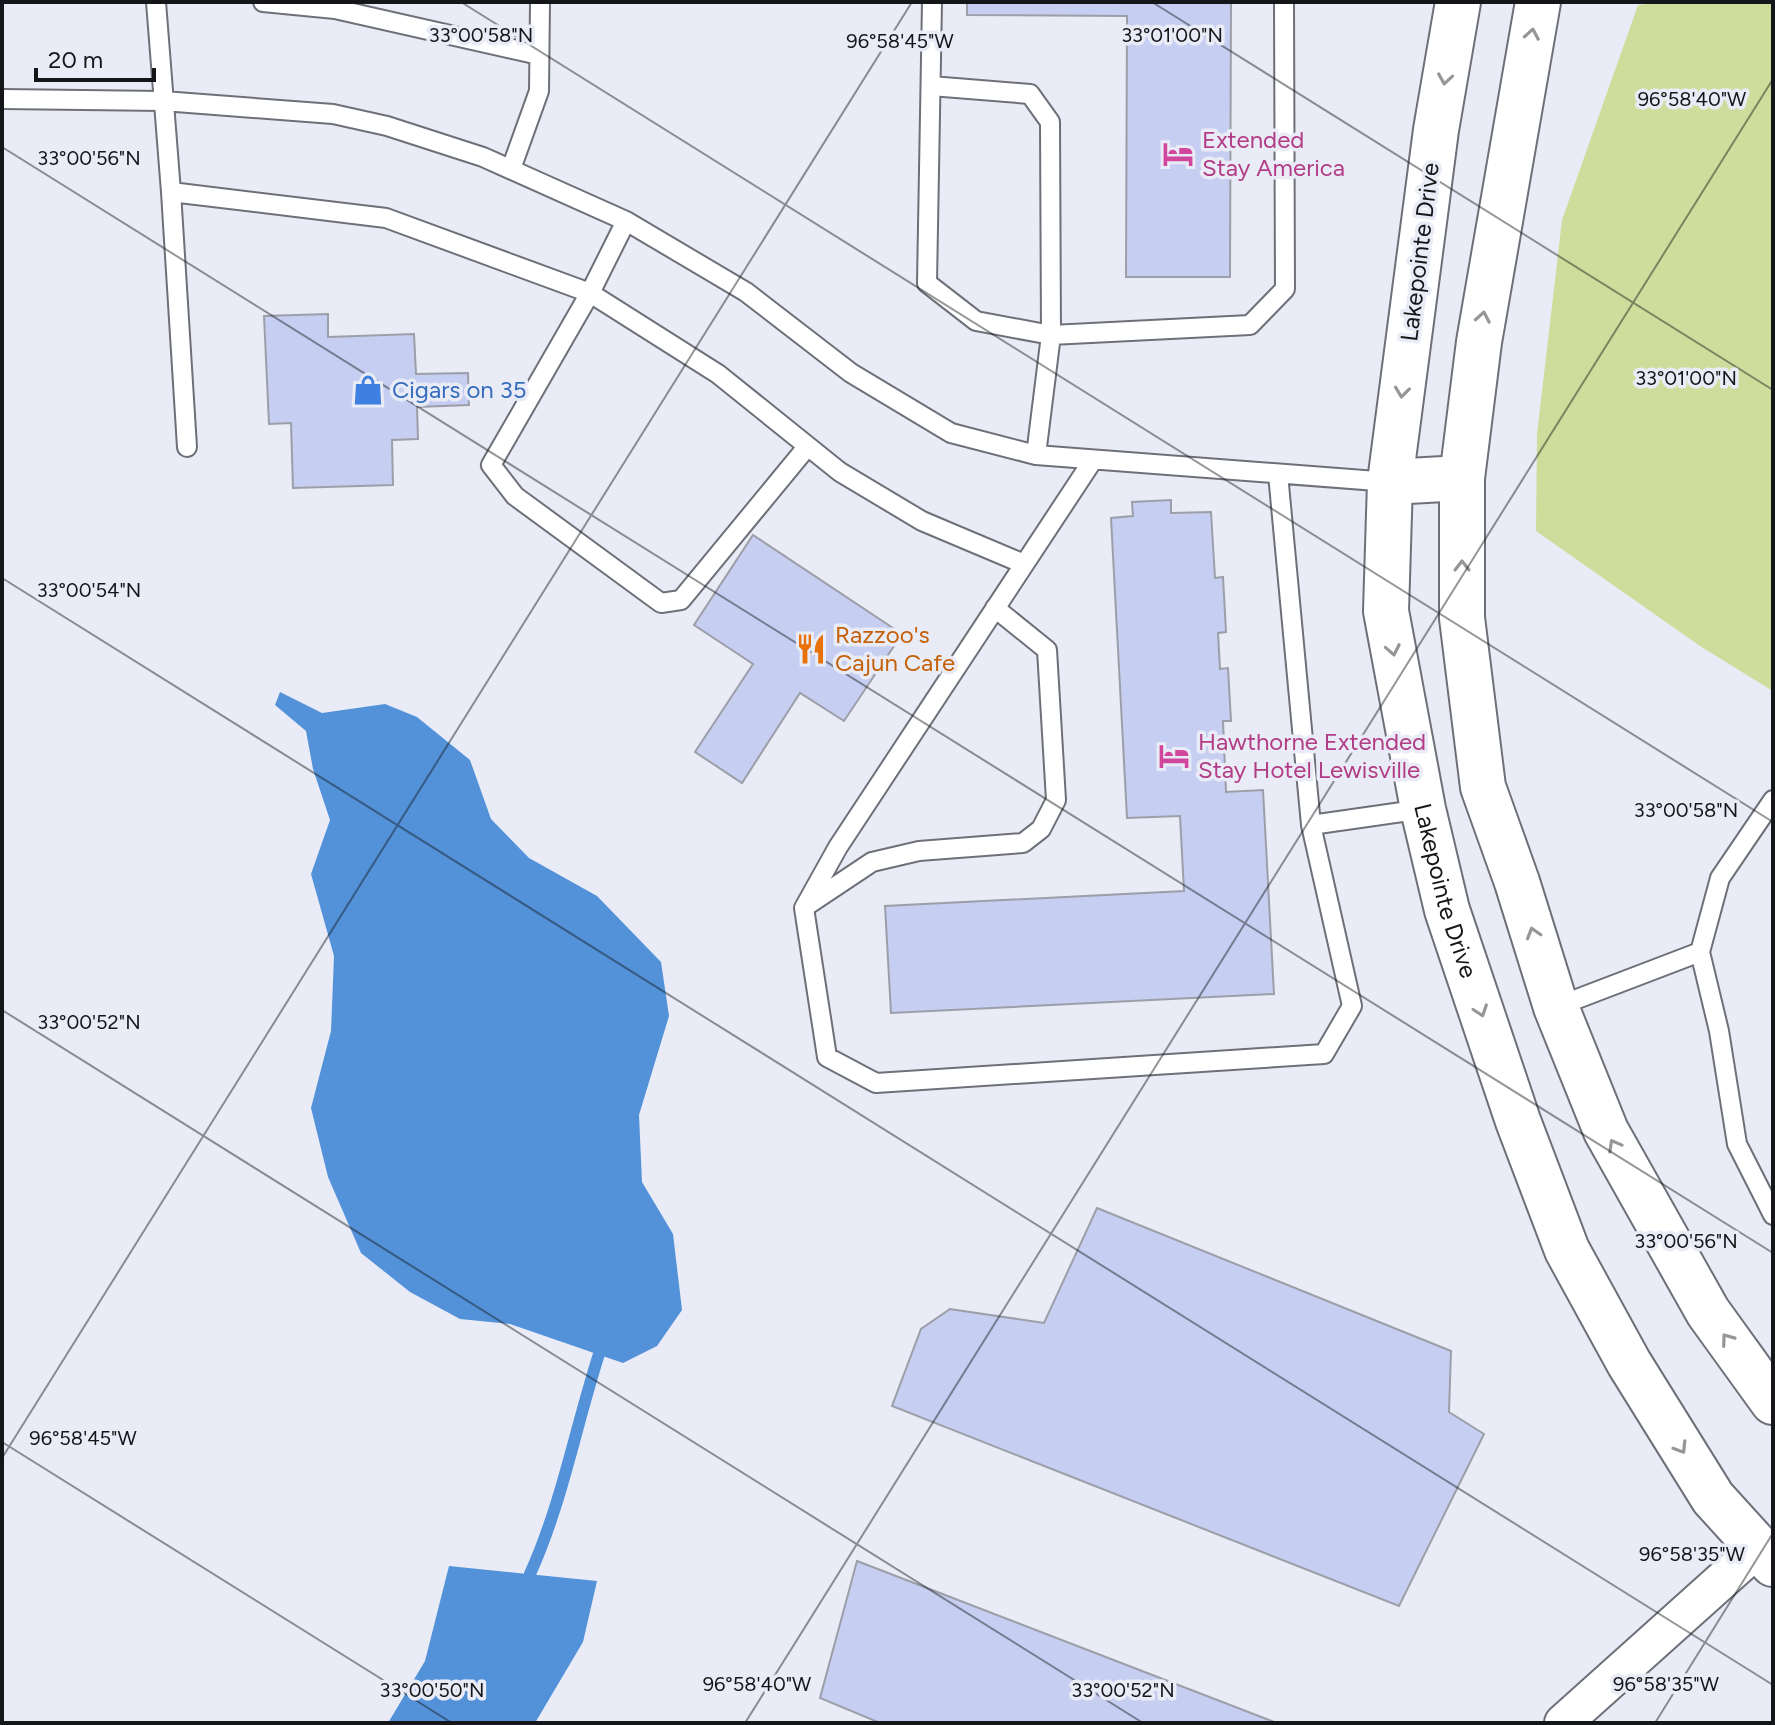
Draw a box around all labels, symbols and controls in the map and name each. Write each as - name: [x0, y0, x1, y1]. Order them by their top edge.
- text: 33°00'58"N: [429, 23, 533, 47]
- text: 33°01'00"N: [1121, 23, 1223, 47]
- one-way arrow: [1523, 27, 1540, 41]
- text: 96°58'45"W: [846, 29, 954, 53]
- scale bar: [36, 32, 154, 82]
- text: 20 m: [48, 45, 103, 74]
- one-way arrow: [1437, 72, 1454, 86]
- text: 96°58'40"W: [1638, 87, 1746, 111]
- place label: Extended Stay America: [1202, 125, 1345, 182]
- hotel icon: Extended Stay America: [1161, 137, 1195, 171]
- text: 33°00'56"N: [37, 146, 141, 170]
- street label: Lakepointe Drive: [1394, 161, 1445, 343]
- one-way arrow: [1474, 311, 1491, 324]
- text: 33°01'00"N: [1635, 366, 1737, 390]
- shop icon: Cigars on 35: [351, 373, 385, 407]
- place label: Cigars on 35: [392, 375, 527, 404]
- one-way arrow: [1394, 385, 1411, 399]
- one-way arrow: [1453, 559, 1471, 572]
- text: 33°00'54"N: [37, 578, 141, 602]
- place label: Razzoo's Cajun Cafe: [835, 620, 955, 677]
- restaurant icon: Razzoo's Cajun Cafe: [794, 632, 828, 666]
- one-way arrow: [1384, 643, 1401, 657]
- place label: Hawthorne Extended Stay Hotel Lewisville: [1198, 727, 1426, 784]
- hotel icon: Hawthorne Extended Stay Hotel Lewisville: [1157, 739, 1191, 773]
- text: 33°00'58"N: [1634, 798, 1738, 822]
- street label: Lakepointe Drive: [1408, 800, 1484, 982]
- one-way arrow: [1526, 926, 1542, 940]
- one-way arrow: [1471, 1004, 1487, 1018]
- text: 33°00'52"N: [37, 1010, 141, 1034]
- one-way arrow: [1608, 1139, 1624, 1154]
- text: 33°00'56"N: [1634, 1229, 1738, 1253]
- one-way arrow: [1722, 1333, 1737, 1347]
- text: 96°58'45"W: [29, 1426, 137, 1450]
- one-way arrow: [1672, 1439, 1687, 1454]
- text: 96°58'35"W: [1639, 1542, 1745, 1566]
- text: 96°58'40"W: [703, 1672, 811, 1696]
- text: 96°58'35"W: [1613, 1672, 1719, 1696]
- text: 33°00'50"N: [380, 1678, 484, 1702]
- text: 33°00'52"N: [1071, 1678, 1175, 1702]

